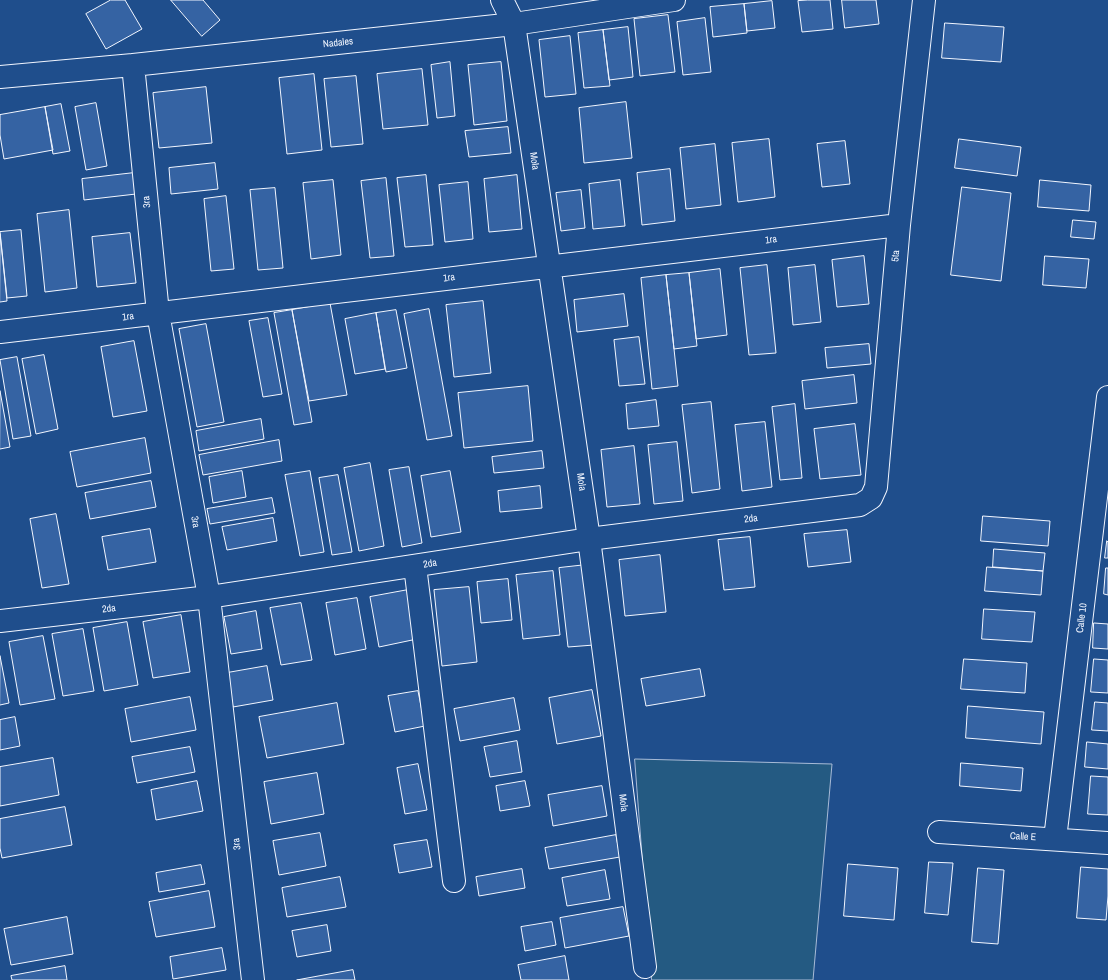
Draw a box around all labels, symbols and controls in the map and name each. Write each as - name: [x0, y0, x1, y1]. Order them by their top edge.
- street label: Nadales: [322, 35, 354, 51]
- street label: Mola: [527, 151, 541, 171]
- street label: 3ra: [140, 195, 154, 209]
- street label: 1ra: [764, 233, 778, 247]
- street label: 5ta: [890, 250, 902, 262]
- street label: 1ra: [442, 271, 456, 285]
- street label: 1ra: [121, 310, 135, 324]
- street label: Mola: [574, 472, 588, 492]
- street label: 2da: [743, 512, 759, 526]
- street label: 3ra: [188, 515, 202, 529]
- street label: 2da: [422, 557, 438, 571]
- street label: 2da: [101, 602, 117, 616]
- street label: Calle 10: [1074, 602, 1090, 634]
- street label: Mola: [616, 793, 630, 813]
- street label: Calle E: [1009, 830, 1037, 844]
- street label: 3ra: [230, 837, 244, 851]

